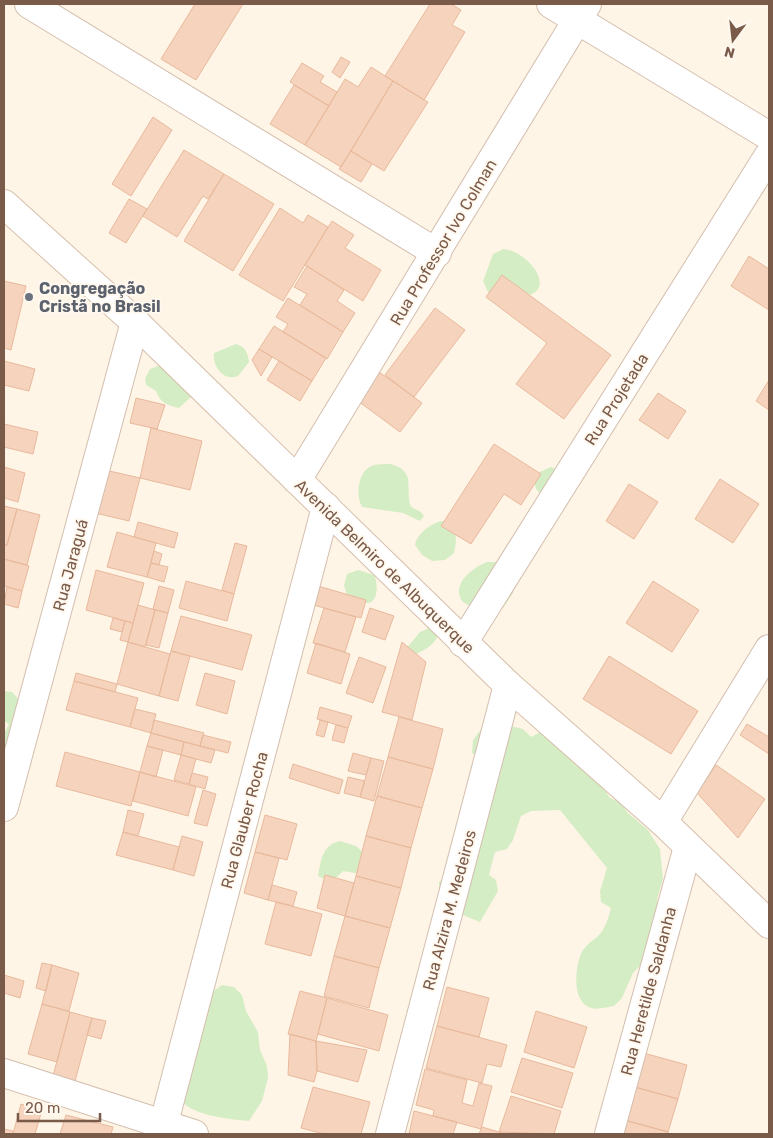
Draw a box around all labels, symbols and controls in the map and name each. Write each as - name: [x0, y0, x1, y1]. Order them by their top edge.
- north arrow: [708, 15, 758, 65]
- text: N: [723, 43, 737, 62]
- street label: Rua Professor Ivo Colman: [386, 156, 501, 329]
- place label: Congregação Cristã no Brasil: [39, 279, 161, 316]
- marker: Congregação Cristã no Brasil: [23, 291, 35, 303]
- street label: Rua Projetada: [581, 350, 652, 449]
- street label: Avenida Belmiro de Albuquerque: [291, 475, 478, 657]
- street label: Rua Jaraguá: [49, 517, 92, 613]
- street label: Rua Glauber Rocha: [217, 749, 272, 891]
- street label: Rua Alzira M. Medeiros: [419, 828, 480, 993]
- street label: Rua Heretilde Saldanha: [617, 905, 680, 1078]
- scale bar: [18, 1090, 100, 1122]
- text: 20 m: [25, 1099, 60, 1117]

